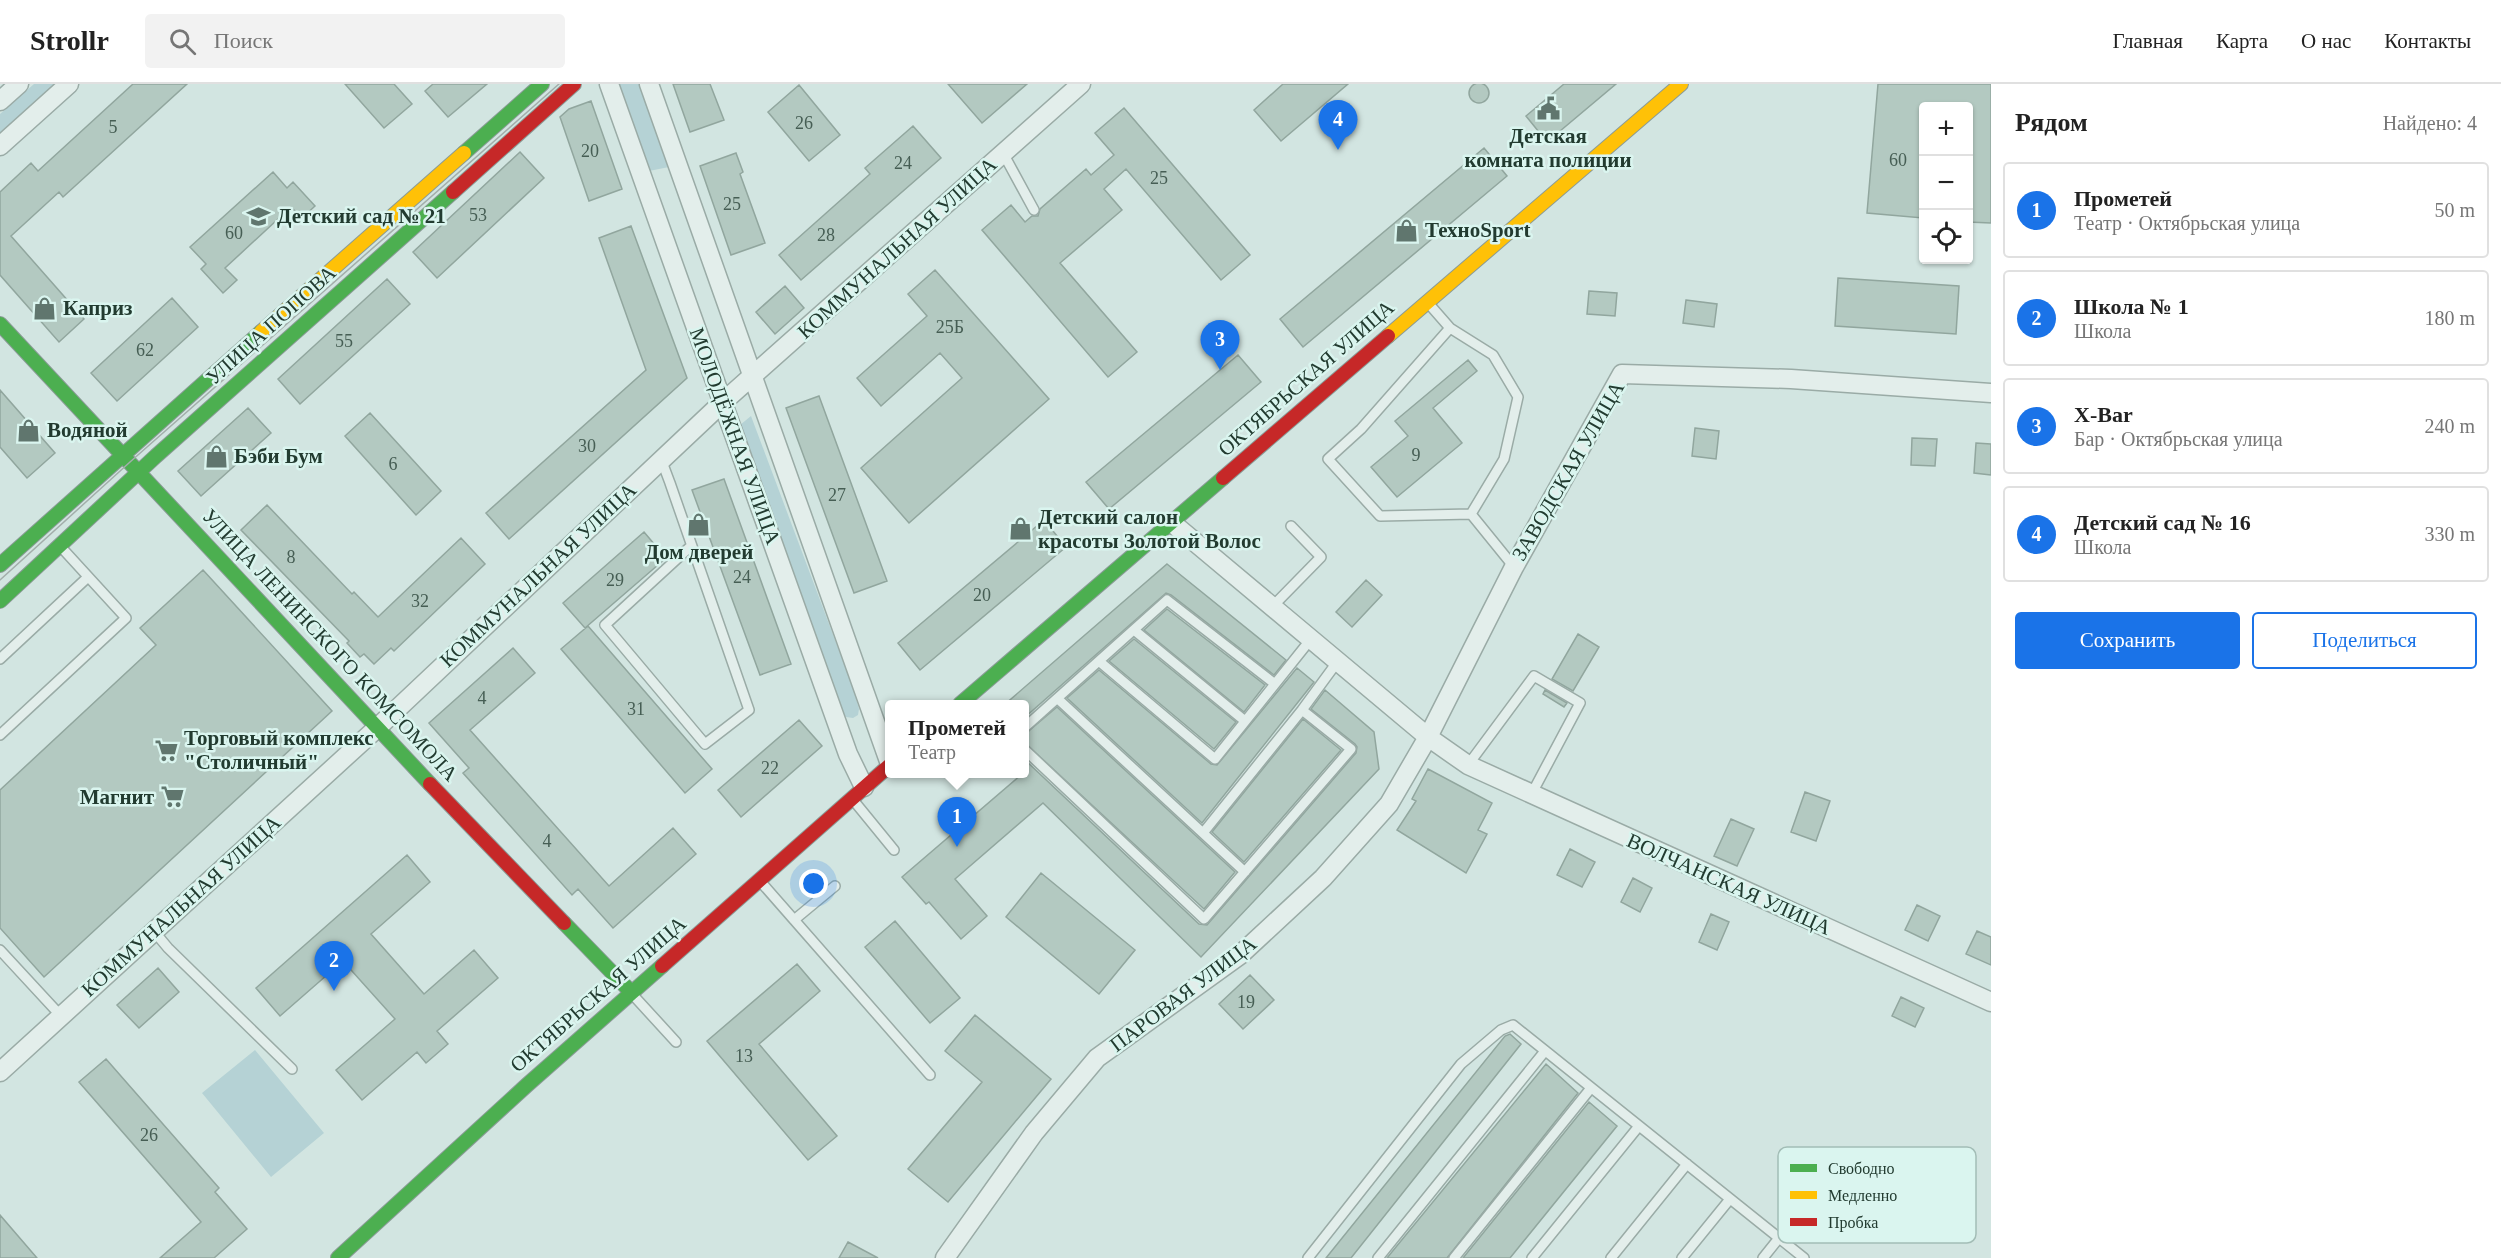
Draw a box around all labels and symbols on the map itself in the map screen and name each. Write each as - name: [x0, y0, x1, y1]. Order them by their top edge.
- public building icon: Детская комната полиции: [1535, 95, 1561, 121]
- pin: 4: [1318, 100, 1358, 150]
- house number: 26: [795, 113, 813, 133]
- house number: 5: [109, 117, 118, 137]
- place label: Детская комната полиции: [1464, 124, 1632, 172]
- house number: 20: [581, 141, 599, 161]
- house number: 60: [1889, 150, 1907, 170]
- street label: КОММУНАЛЬНАЯ УЛИЦА: [793, 152, 1002, 344]
- house number: 24: [894, 153, 912, 173]
- house number: 25: [1150, 168, 1168, 188]
- house number: 25: [723, 194, 741, 214]
- school or university icon: Детский сад № 21: [246, 203, 272, 229]
- place label: Детский сад № 21: [277, 204, 446, 228]
- house number: 53: [469, 205, 487, 225]
- shop icon: ТехноSport: [1394, 217, 1420, 243]
- place label: ТехноSport: [1425, 218, 1530, 242]
- house number: 60: [225, 223, 243, 243]
- house number: 28: [817, 225, 835, 245]
- street label: УЛИЦА ПОПОВА: [201, 260, 341, 389]
- shop icon: Каприз: [32, 295, 58, 321]
- street label: ОКТЯБРЬСКАЯ УЛИЦА: [1213, 295, 1399, 461]
- place label: Каприз: [63, 296, 133, 320]
- house number: 25Б: [936, 317, 964, 337]
- pin: 3: [1200, 320, 1240, 370]
- street label: МОЛОДЁЖНАЯ УЛИЦА: [685, 324, 786, 548]
- house number: 55: [335, 331, 353, 351]
- house number: 62: [136, 340, 154, 360]
- street label: ЗАВОДСКАЯ УЛИЦА: [1507, 376, 1630, 565]
- shop icon: Водяной: [16, 417, 42, 443]
- place label: Водяной: [47, 418, 128, 442]
- house number: 30: [578, 436, 596, 456]
- shop icon: Бэби Бум: [203, 443, 229, 469]
- place label: Бэби Бум: [234, 444, 323, 468]
- house number: 9: [1412, 445, 1421, 465]
- house number: 6: [389, 454, 398, 474]
- street label: КОММУНАЛЬНАЯ УЛИЦА: [435, 477, 642, 672]
- house number: 27: [828, 485, 846, 505]
- street label: УЛИЦА ЛЕНИНСКОГО КОМСОМОЛА: [197, 504, 463, 787]
- place label: Детский салон красоты Золотой Волос: [1038, 505, 1261, 553]
- shop icon: Дом дверей: [686, 511, 712, 537]
- shop icon: Детский салон красоты Золотой Волос: [1007, 516, 1033, 542]
- place label: Дом дверей: [645, 540, 753, 564]
- house number: 8: [287, 547, 296, 567]
- house number: 24: [733, 567, 751, 587]
- house number: 29: [606, 570, 624, 590]
- house number: 20: [973, 585, 991, 605]
- house number: 32: [411, 591, 429, 611]
- house number: 4: [478, 688, 487, 708]
- house number: 31: [627, 699, 645, 719]
- place label: Торговый комплекс "Столичный": [184, 726, 374, 774]
- supermarket icon: Торговый комплекс "Столичный": [153, 737, 179, 763]
- house number: 22: [761, 758, 779, 778]
- supermarket icon: Магнит: [159, 784, 185, 810]
- place label: Магнит: [80, 785, 155, 809]
- pin: 1: [938, 798, 976, 847]
- street label: КОММУНАЛЬНАЯ УЛИЦА: [77, 810, 286, 1002]
- street label: ВОЛЧАНСКАЯ УЛИЦА: [1623, 828, 1836, 940]
- house number: 4: [543, 831, 552, 851]
- your location: [799, 869, 828, 898]
- street label: ОКТЯБРЬСКАЯ УЛИЦА: [505, 911, 691, 1077]
- street label: ПАРОВАЯ УЛИЦА: [1105, 931, 1261, 1057]
- pin: 2: [314, 942, 354, 991]
- house number: 19: [1237, 992, 1255, 1012]
- house number: 13: [735, 1046, 753, 1066]
- house number: 26: [140, 1125, 158, 1145]
- legend: [1778, 1147, 1976, 1243]
- text: Свободно: [1828, 1160, 1895, 1178]
- text: Медленно: [1828, 1187, 1897, 1205]
- text: Пробка: [1828, 1214, 1878, 1232]

